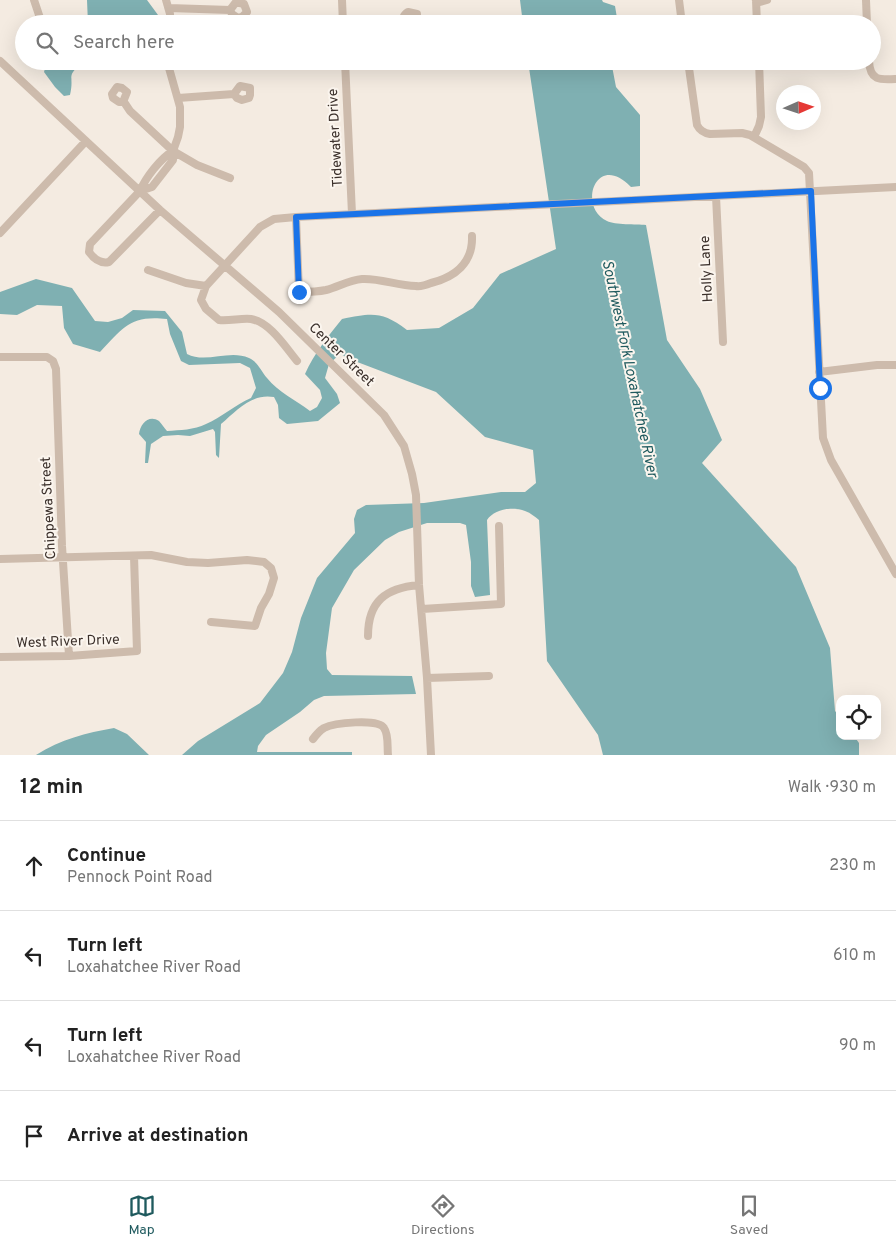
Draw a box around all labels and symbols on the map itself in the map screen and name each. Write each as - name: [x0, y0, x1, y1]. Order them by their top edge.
- north arrow: [776, 85, 821, 130]
- street label: Tidewater Drive: [325, 88, 347, 188]
- street label: Holly Lane: [697, 235, 717, 303]
- water label: Southwest Fork Loxahatchee River: [597, 259, 662, 481]
- route end: [288, 281, 311, 304]
- street label: Center Street: [305, 320, 377, 390]
- route start: [809, 377, 832, 400]
- street label: Chippewa Street: [38, 456, 60, 560]
- street label: West River Drive: [16, 632, 120, 652]

